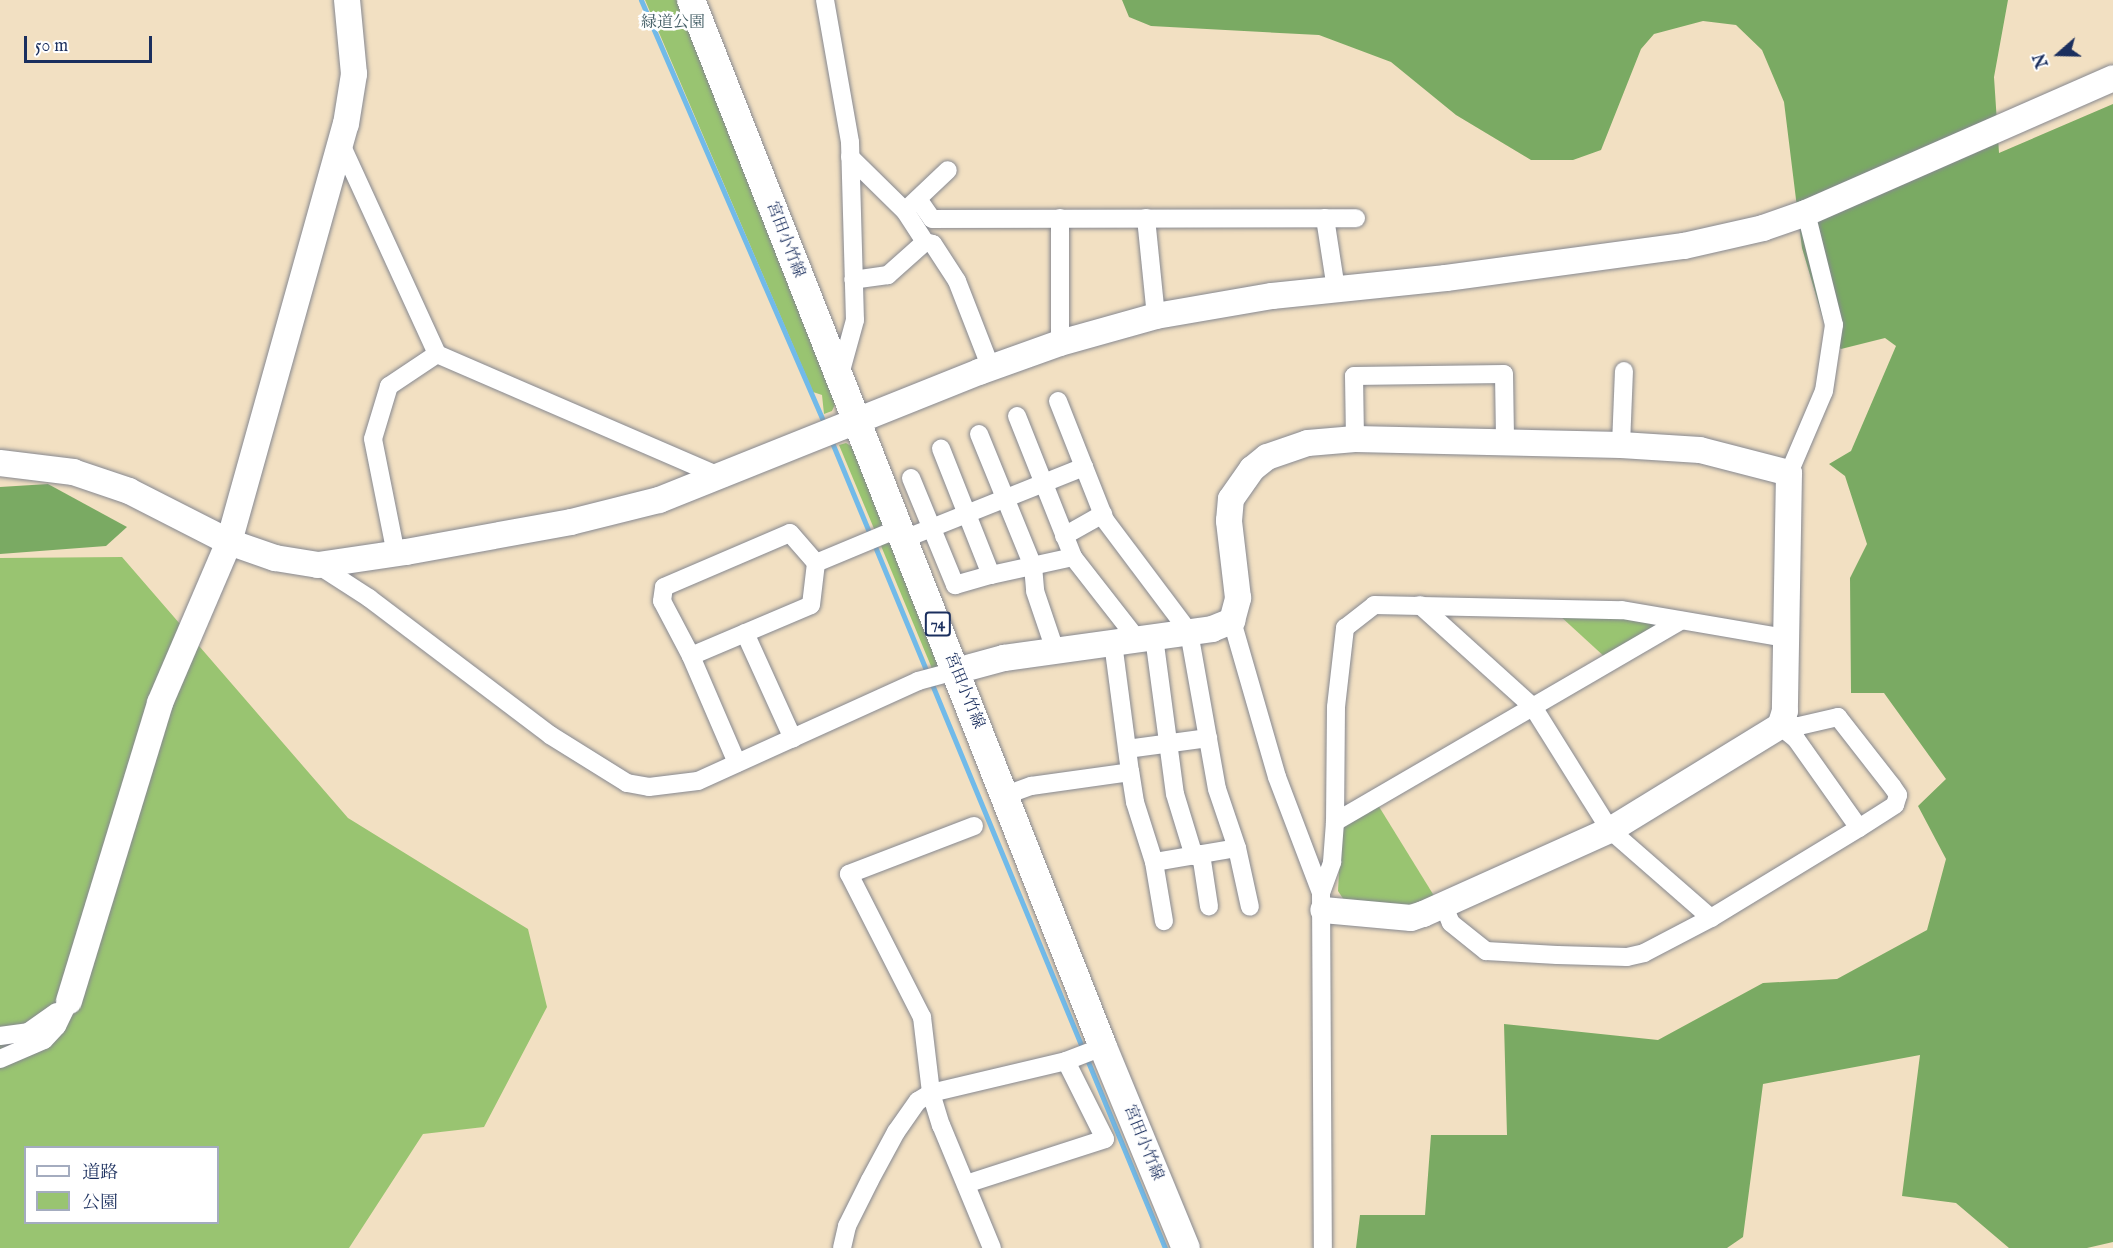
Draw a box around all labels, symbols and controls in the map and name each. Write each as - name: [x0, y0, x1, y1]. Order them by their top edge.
- park label: 緑道公園: [641, 13, 705, 33]
- scale bar: [27, 24, 154, 62]
- north arrow: [2029, 24, 2089, 84]
- text: 50 m: [35, 35, 68, 58]
- text: N: [2030, 50, 2054, 70]
- street label: 宮田小竹線: [762, 199, 808, 281]
- road number: 74: [924, 612, 952, 636]
- street label: 宮田小竹線: [940, 650, 988, 732]
- street label: 宮田小竹線: [1119, 1102, 1167, 1184]
- legend: [24, 1146, 219, 1224]
- text: 道路: [82, 1162, 118, 1185]
- text: 公園: [82, 1192, 118, 1215]

